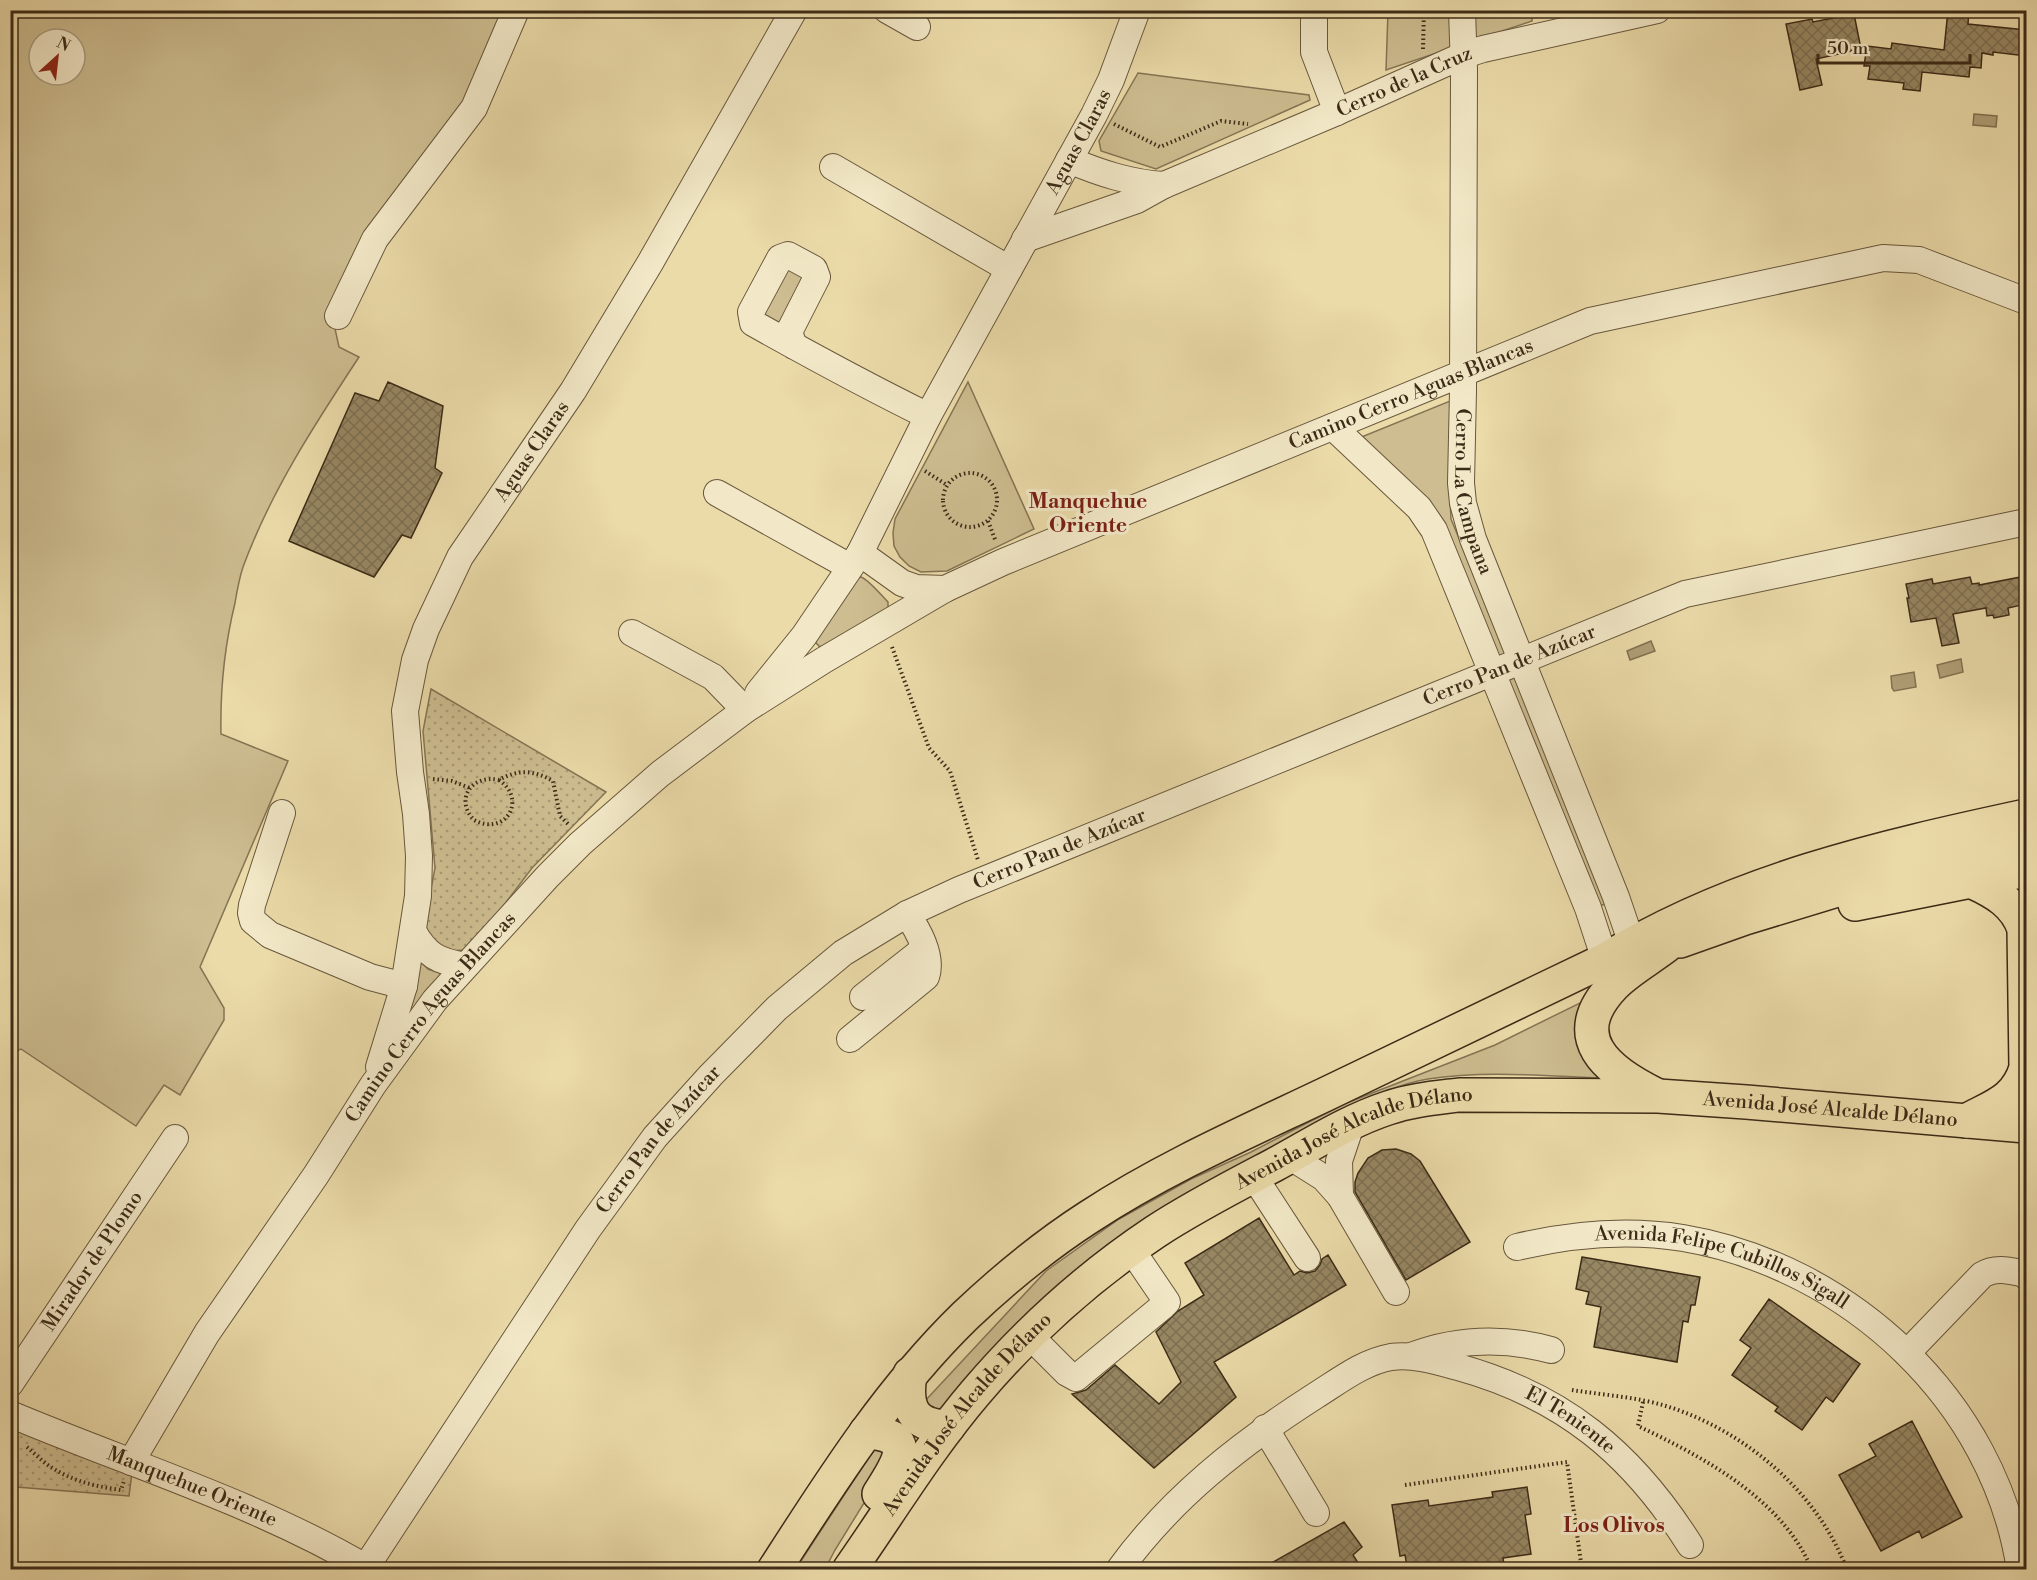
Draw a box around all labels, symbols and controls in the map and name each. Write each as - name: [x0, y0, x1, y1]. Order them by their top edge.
- north arrow: [27, 27, 87, 87]
- scale bar: [1818, 27, 1970, 65]
- text: N: [53, 33, 74, 56]
- text: 50 m: [1827, 37, 1869, 60]
- street label: Cerro de la Cruz: [1332, 41, 1475, 123]
- street label: Aguas Claras: [1039, 85, 1117, 200]
- street label: Camino Cerro Aguas Blancas: [1285, 333, 1537, 456]
- street label: Aguas Claras: [488, 396, 575, 507]
- street label: Cerro La Campana: [1448, 408, 1499, 579]
- district label: Manquehue Oriente: [1029, 489, 1147, 539]
- street label: Cerro Pan de Azúcar: [1419, 619, 1600, 712]
- street label: Cerro Pan de Azúcar: [969, 802, 1150, 895]
- street label: Camino Cerro Aguas Blancas: [340, 907, 521, 1127]
- street label: Cerro Pan de Azúcar: [591, 1060, 726, 1219]
- street label: Avenida José Alcalde Délano: [1230, 1082, 1473, 1196]
- street label: Avenida José Alcalde Délano: [1701, 1087, 1959, 1133]
- street label: Mirador de Plomo: [36, 1186, 148, 1336]
- street label: Avenida Felipe Cubillos Sigall: [1593, 1221, 1854, 1315]
- street label: Avenida José Alcalde Délano: [876, 1307, 1057, 1521]
- street label: El Teniente: [1521, 1381, 1621, 1459]
- street label: Manquehue Oriente: [103, 1441, 281, 1533]
- district label: Los Olivos: [1563, 1513, 1665, 1539]

